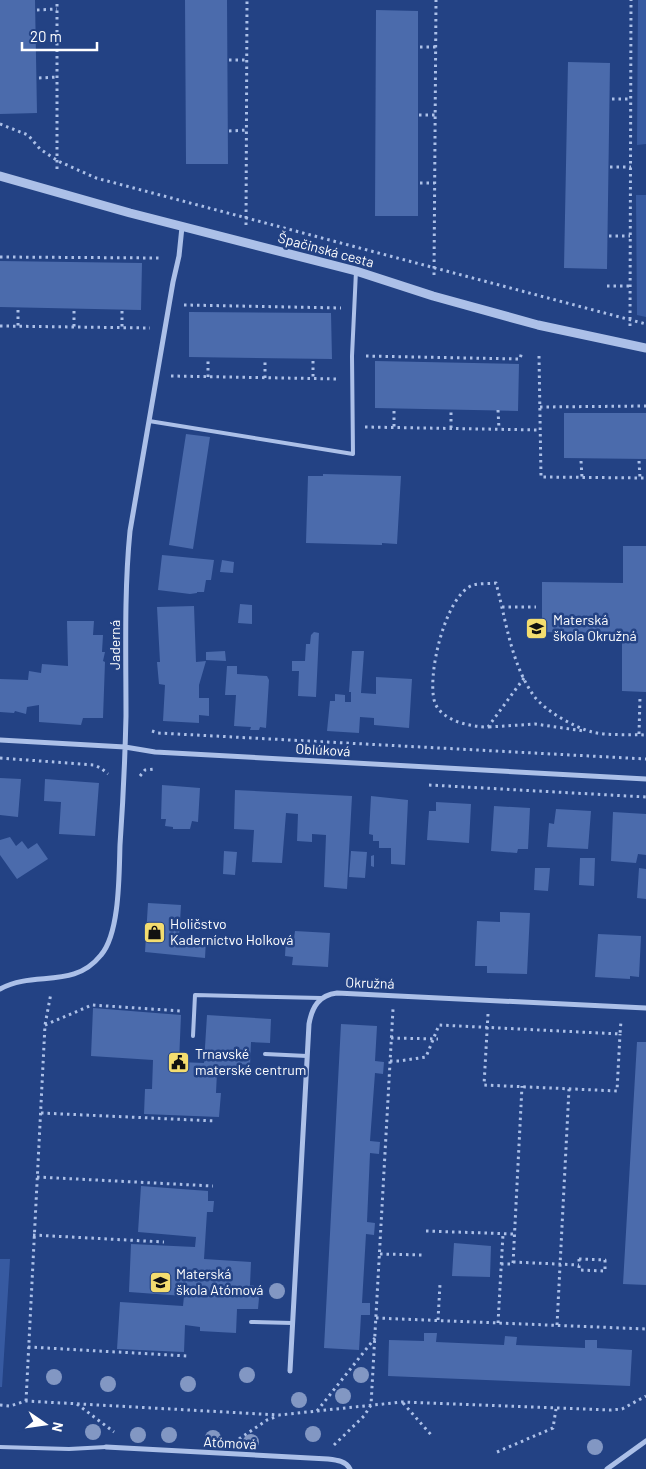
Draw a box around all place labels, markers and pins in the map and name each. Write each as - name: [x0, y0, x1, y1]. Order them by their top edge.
- place label: Materská škola Okružná: [553, 611, 637, 644]
- school or university icon: Materská škola Okružná: [525, 616, 549, 640]
- place label: Holičstvo Kaderníctvo Holková: [170, 915, 293, 948]
- shop icon: Holičstvo Kaderníctvo Holková: [142, 920, 166, 944]
- place label: Trnavské materské centrum: [195, 1045, 306, 1078]
- public building icon: Trnavské materské centrum: [167, 1050, 191, 1074]
- place label: Materská škola Atómová: [176, 1265, 264, 1298]
- school or university icon: Materská škola Atómová: [148, 1270, 172, 1294]

